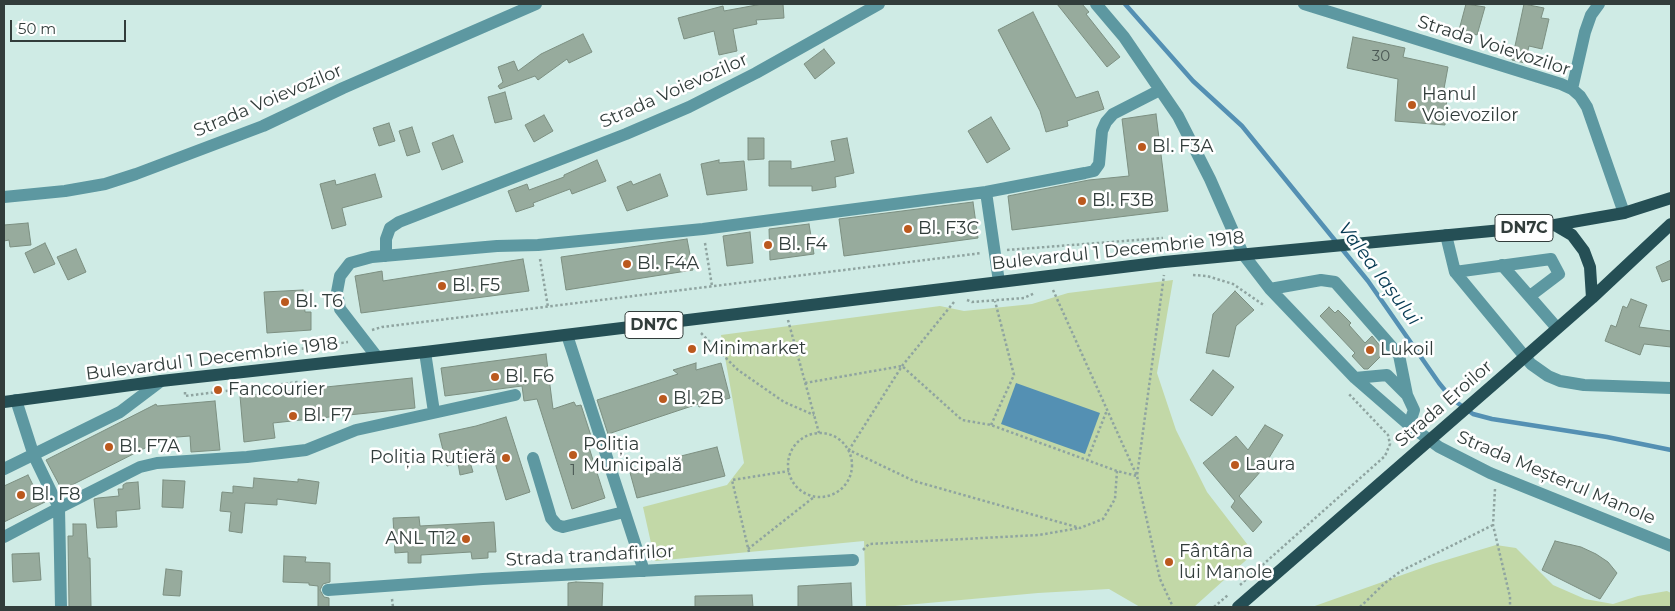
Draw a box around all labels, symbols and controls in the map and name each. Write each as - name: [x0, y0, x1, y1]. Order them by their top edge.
- scale bar: [12, 10, 129, 42]
- street label: Strada Voievozilor: [1415, 11, 1573, 81]
- text: 50 m: [18, 19, 56, 38]
- house number: 30: [1372, 48, 1390, 66]
- street label: Strada Voievozilor: [597, 49, 751, 133]
- street label: Strada Voievozilor: [190, 60, 346, 142]
- place label: Hanul Voievozilor: [1422, 84, 1518, 126]
- marker: Hanul Voievozilor: [1406, 99, 1418, 111]
- place label: Bl. F3A: [1152, 136, 1213, 158]
- marker: Bl. F3A: [1136, 141, 1148, 153]
- place label: Bl. F3B: [1092, 190, 1154, 212]
- marker: Bl. F3B: [1076, 195, 1088, 207]
- road number: DN7C: [1495, 214, 1553, 242]
- place label: Bl. F3C: [918, 218, 979, 240]
- water label: Valea Iașului: [1333, 218, 1425, 330]
- marker: Bl. F3C: [902, 223, 914, 235]
- street label: Bulevardul 1 Decembrie 1918: [991, 227, 1245, 275]
- place label: Bl. F4: [778, 234, 827, 256]
- marker: Bl. F4: [762, 239, 774, 251]
- place label: Bl. F4A: [637, 253, 699, 275]
- marker: Bl. F4A: [621, 258, 633, 270]
- place label: Bl. F5: [452, 275, 500, 297]
- marker: Bl. F5: [436, 280, 448, 292]
- place label: Bl. T6: [295, 291, 343, 313]
- marker: Bl. T6: [279, 296, 291, 308]
- road number: DN7C: [625, 312, 683, 338]
- street label: Bulevardul 1 Decembrie 1918: [85, 333, 339, 385]
- place label: Minimarket: [702, 338, 806, 360]
- place label: Lukoil: [1380, 339, 1434, 361]
- marker: Minimarket: [686, 343, 698, 355]
- marker: Lukoil: [1364, 344, 1376, 356]
- street label: Strada Eroilor: [1391, 356, 1497, 452]
- place label: Bl. F6: [505, 366, 554, 388]
- marker: Bl. F6: [489, 371, 501, 383]
- place label: Fancourier: [228, 379, 325, 401]
- marker: Fancourier: [212, 384, 224, 396]
- place label: Bl. 2B: [673, 388, 724, 410]
- marker: Bl. 2B: [657, 393, 669, 405]
- place label: Bl. F7: [303, 405, 352, 427]
- marker: Bl. F7: [287, 410, 299, 422]
- street label: Strada Meșterul Manole: [1453, 426, 1659, 530]
- place label: Poliția Municipală: [583, 434, 682, 476]
- place label: Bl. F7A: [119, 436, 180, 458]
- marker: Bl. F7A: [103, 441, 115, 453]
- place label: Poliția Rutieră: [370, 447, 496, 469]
- marker: Poliția Municipală: [567, 449, 579, 461]
- marker: Poliția Rutieră: [500, 452, 512, 464]
- place label: Laura: [1245, 454, 1295, 476]
- marker: Laura: [1229, 459, 1241, 471]
- house number: 1: [570, 462, 576, 480]
- place label: Bl. F8: [31, 484, 81, 506]
- marker: Bl. F8: [15, 489, 27, 501]
- place label: ANL T12: [385, 528, 456, 550]
- marker: ANL T12: [460, 533, 472, 545]
- street label: Strada trandafirilor: [505, 541, 675, 571]
- place label: Fântâna lui Manole: [1179, 541, 1272, 584]
- marker: Fântâna lui Manole: [1163, 556, 1175, 568]

